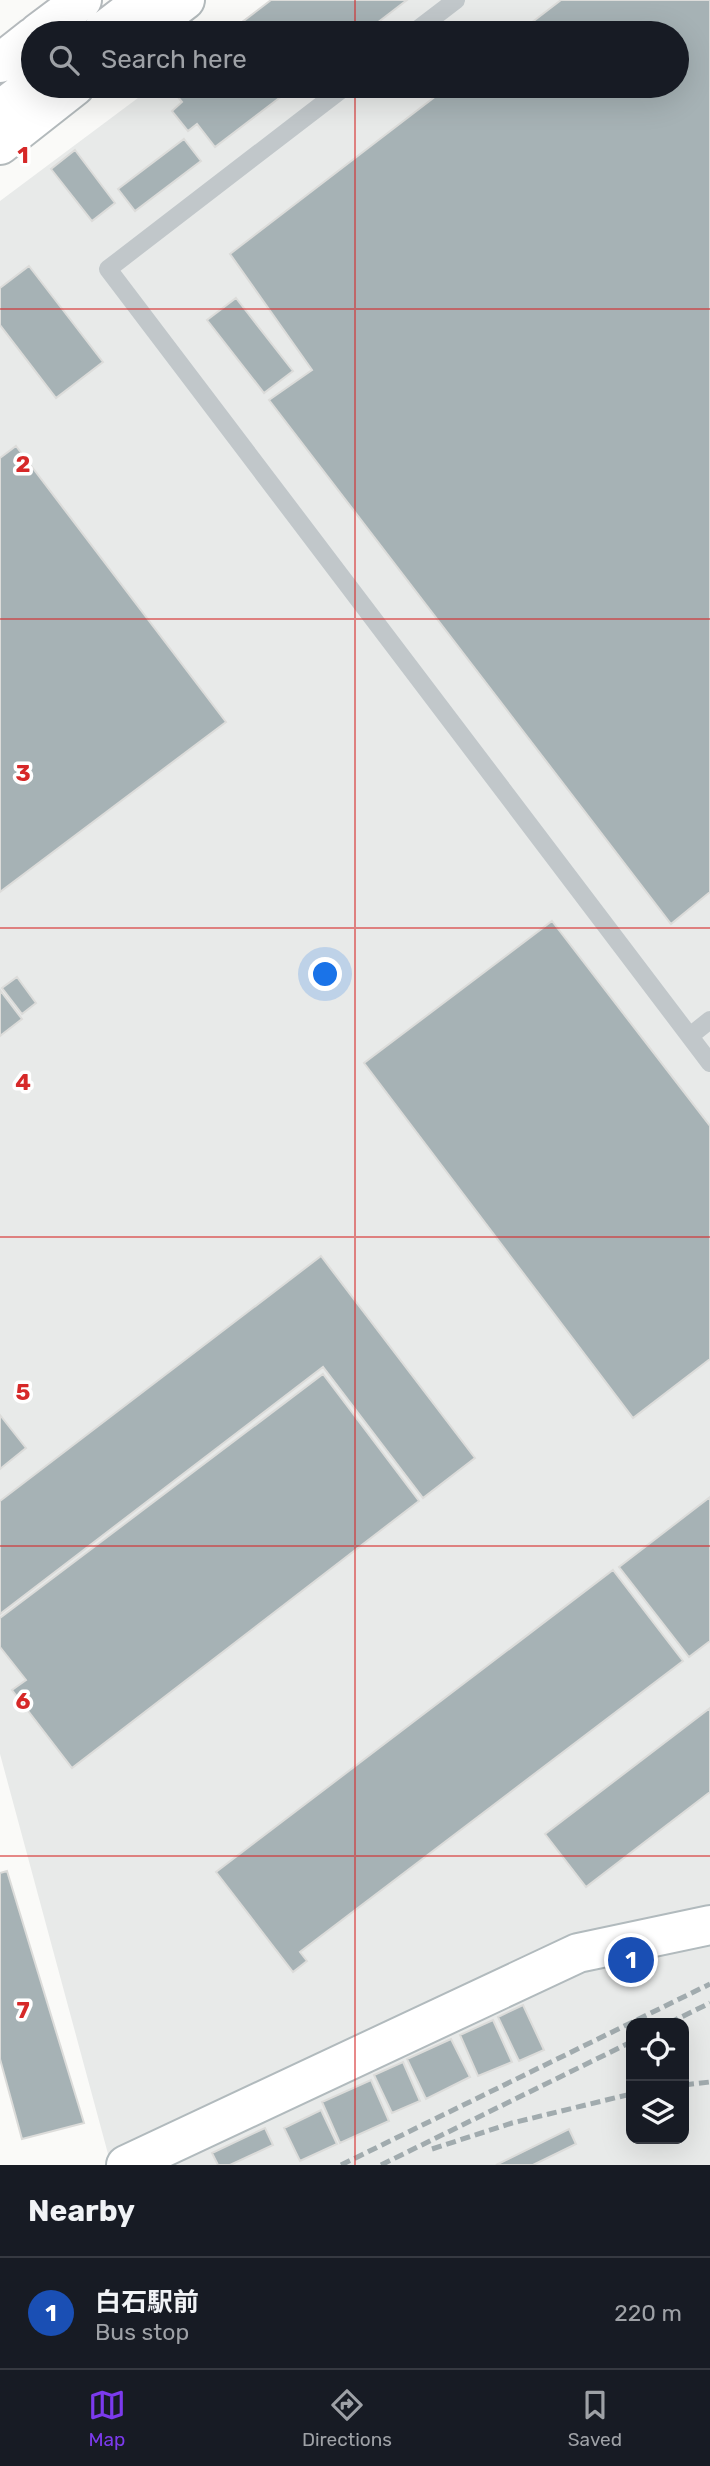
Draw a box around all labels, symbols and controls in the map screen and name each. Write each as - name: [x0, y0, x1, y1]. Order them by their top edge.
- search box: [21, 21, 689, 98]
- icon: search: [45, 41, 83, 79]
- text: Search here: [101, 44, 247, 75]
- text: 1: [17, 141, 29, 169]
- text: 2: [16, 450, 30, 478]
- text: 3: [15, 759, 31, 787]
- your location: [308, 957, 342, 991]
- text: 4: [15, 1068, 31, 1096]
- text: 5: [16, 1378, 31, 1406]
- text: 6: [16, 1687, 31, 1715]
- pin: 1: [608, 1934, 654, 1986]
- text: 7: [16, 1996, 30, 2024]
- map controls: [626, 2018, 689, 2144]
- button: locate: [626, 2018, 689, 2081]
- button: layers: [626, 2081, 689, 2144]
- text: Nearby: [28, 2193, 135, 2229]
- text: 白石駅前: [95, 2287, 199, 2318]
- text: 1: [45, 2299, 57, 2327]
- text: 220 m: [614, 2299, 682, 2327]
- text: Bus stop: [95, 2318, 189, 2346]
- tab: Map: [88, 2386, 126, 2451]
- tab: Directions: [302, 2386, 392, 2451]
- tab: Saved: [568, 2386, 622, 2451]

